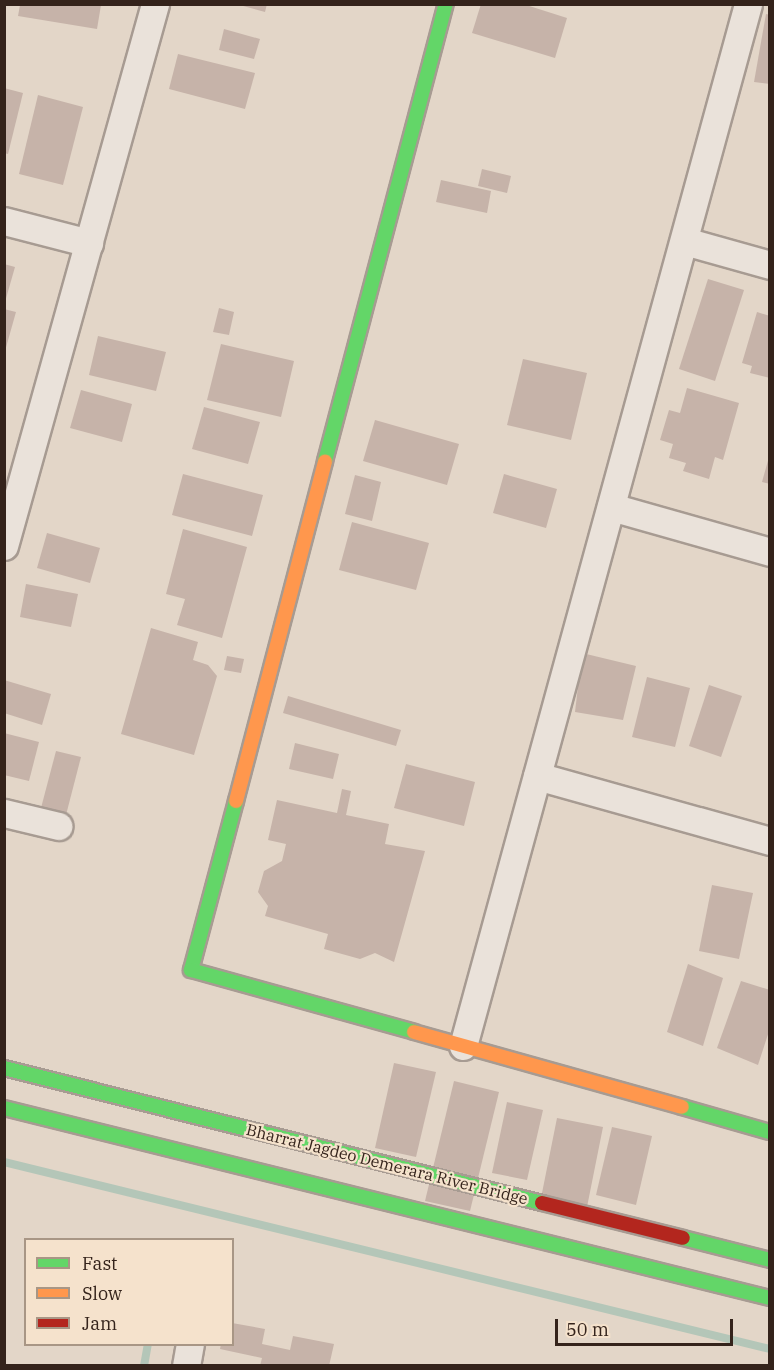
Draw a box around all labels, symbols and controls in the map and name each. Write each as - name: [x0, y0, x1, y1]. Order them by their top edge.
- street label: Bharrat Jagdeo Demerara River Bridge: [244, 1120, 530, 1208]
- legend: [24, 1238, 234, 1346]
- text: Fast: [82, 1252, 117, 1275]
- text: Slow: [82, 1282, 122, 1305]
- scale bar: [558, 1307, 736, 1345]
- text: Jam: [82, 1312, 117, 1335]
- text: 50 m: [566, 1318, 609, 1341]

